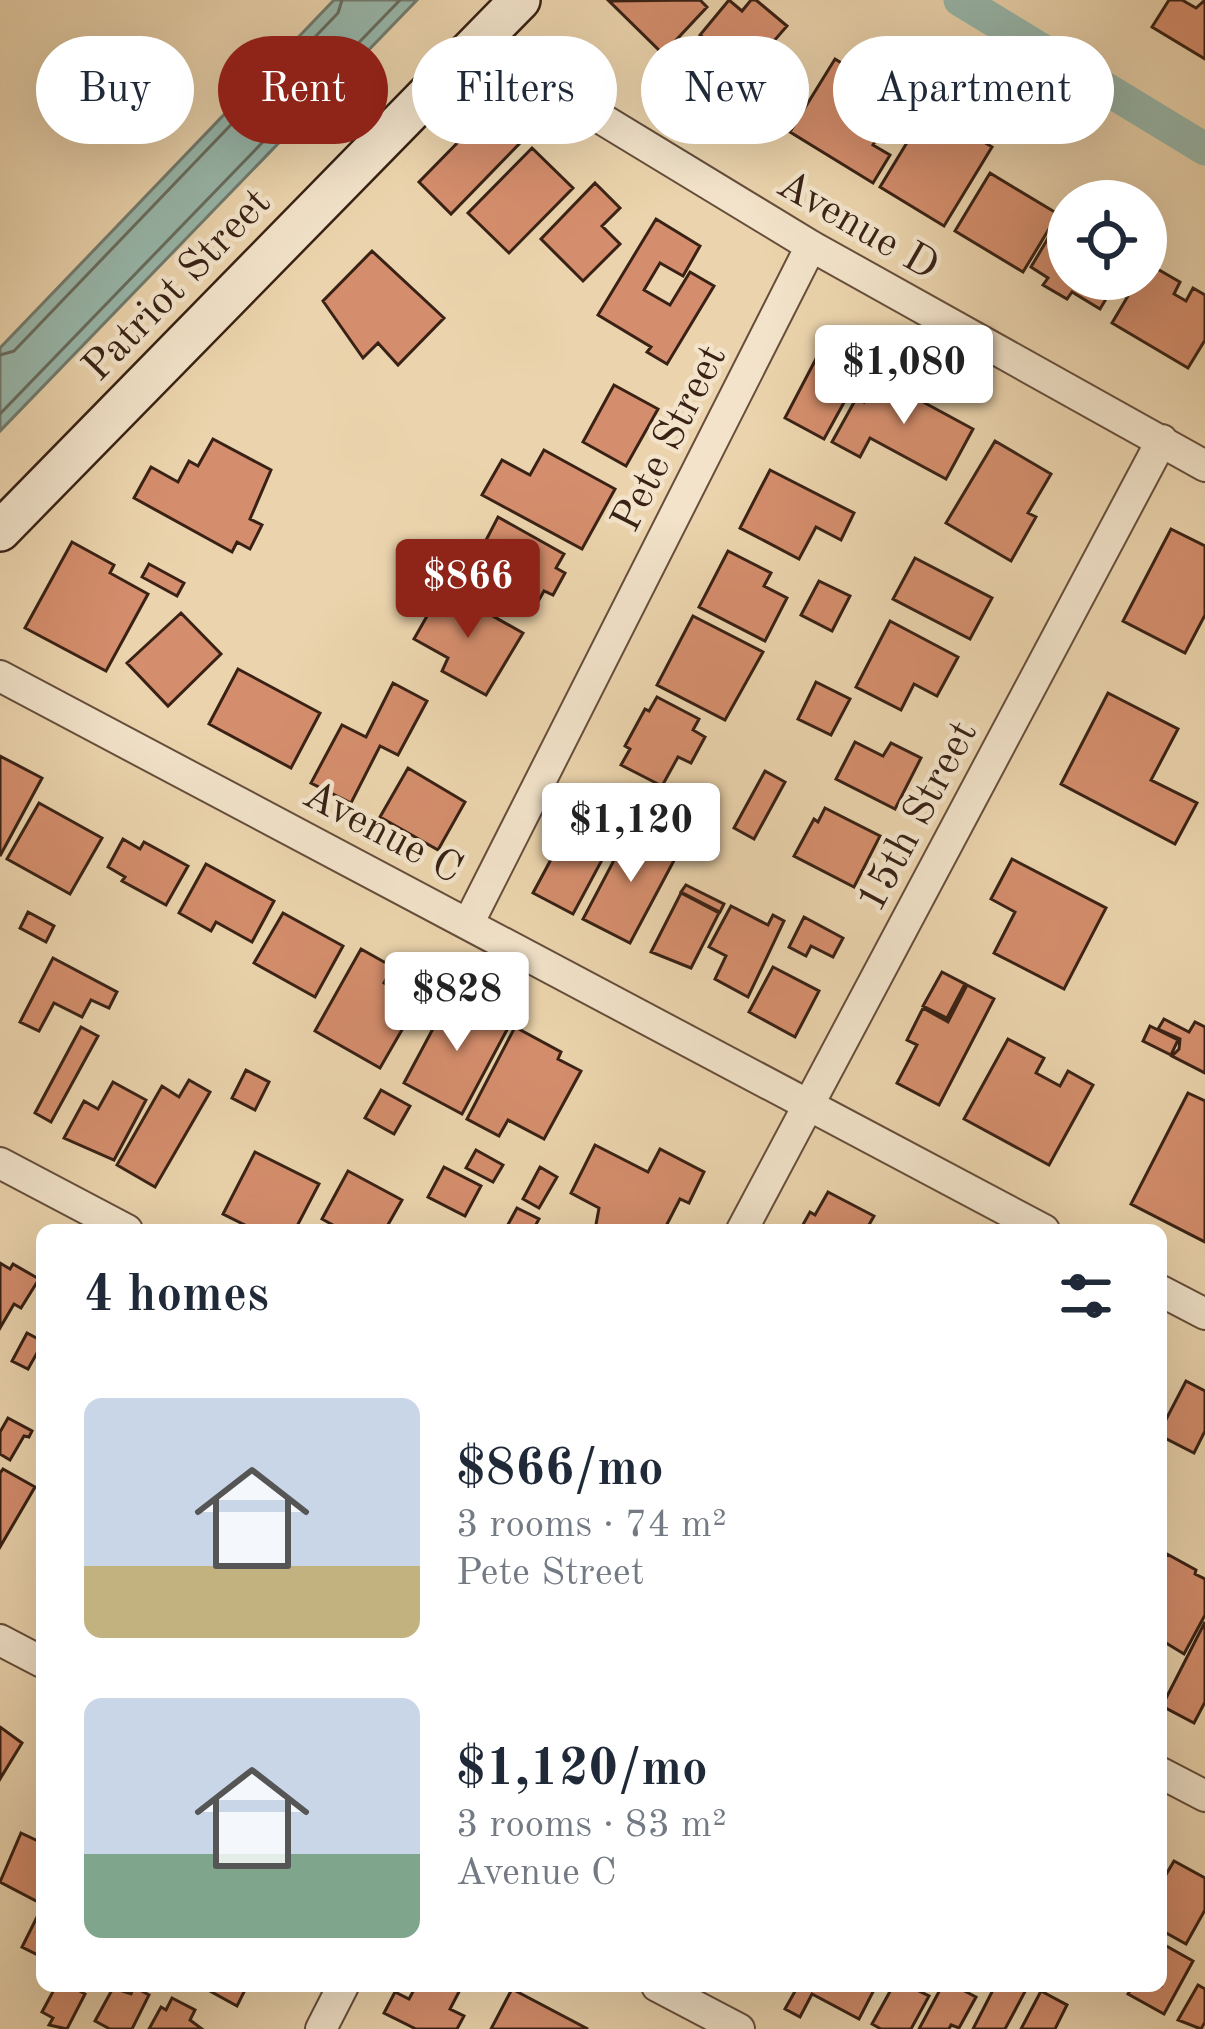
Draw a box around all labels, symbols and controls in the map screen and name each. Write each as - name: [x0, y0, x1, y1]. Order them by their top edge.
- chip: Buy: [36, 36, 194, 144]
- chip: Rent: [218, 36, 388, 144]
- chip: Filters: [412, 36, 617, 144]
- chip: New: [641, 36, 809, 144]
- chip: Apartment: [833, 36, 1114, 144]
- street label: Avenue D: [769, 164, 945, 289]
- map controls: [1047, 180, 1167, 300]
- button: locate: [1047, 180, 1167, 300]
- street label: Patriot Street: [76, 182, 280, 390]
- pin: $1,080: [806, 325, 1002, 427]
- street label: Pete Street: [606, 339, 735, 539]
- text: $1,080: [842, 344, 966, 383]
- pin: $866: [397, 539, 539, 641]
- text: $866: [423, 558, 513, 597]
- street label: 15th Street: [851, 715, 986, 919]
- street label: Avenue C: [296, 774, 468, 893]
- pin: $1,120: [533, 783, 729, 885]
- text: $1,120: [569, 802, 693, 841]
- pin: $828: [386, 952, 528, 1054]
- text: $828: [412, 971, 502, 1010]
- icon: filters: [1053, 1263, 1119, 1329]
- text: 4 homes: [84, 1271, 269, 1322]
- text: $866/mo: [456, 1445, 664, 1496]
- icon: home: [180, 1446, 324, 1590]
- text: 3 rooms · 74 m²: [456, 1506, 727, 1545]
- text: Pete Street: [456, 1554, 644, 1593]
- text: $1,120/mo: [456, 1745, 708, 1796]
- icon: home: [180, 1746, 324, 1890]
- text: 3 rooms · 83 m²: [456, 1806, 727, 1845]
- text: Avenue C: [456, 1854, 617, 1893]

